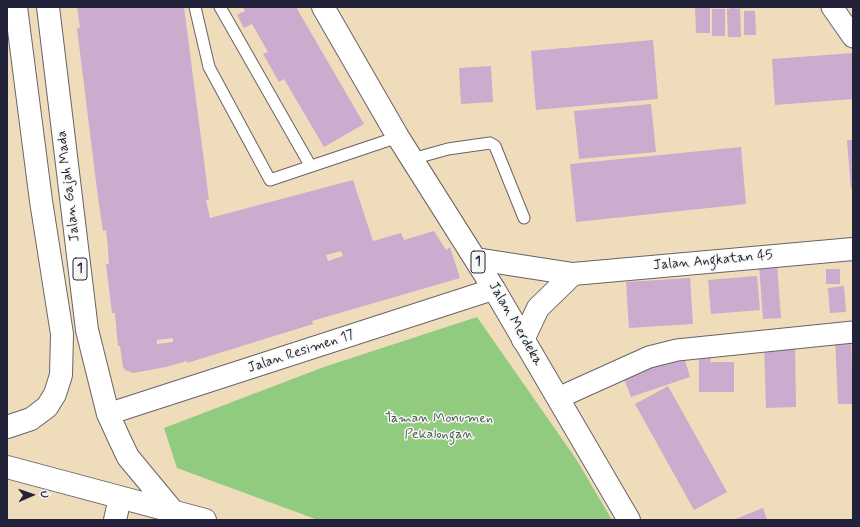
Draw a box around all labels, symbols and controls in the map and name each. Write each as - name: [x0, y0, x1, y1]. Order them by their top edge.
- street label: Jalan Gajah Mada: [54, 129, 84, 243]
- street label: Jalan Angkatan 45: [653, 247, 773, 275]
- road number: 1: [471, 251, 485, 273]
- road number: 1: [73, 258, 87, 280]
- street label: Jalan Merdeka: [484, 279, 546, 369]
- street label: Jalan Resimen 17: [246, 327, 356, 377]
- park label: Taman Monumen Pekalongan: [385, 411, 493, 444]
- north arrow: [12, 475, 52, 515]
- text: U: [37, 491, 51, 498]

